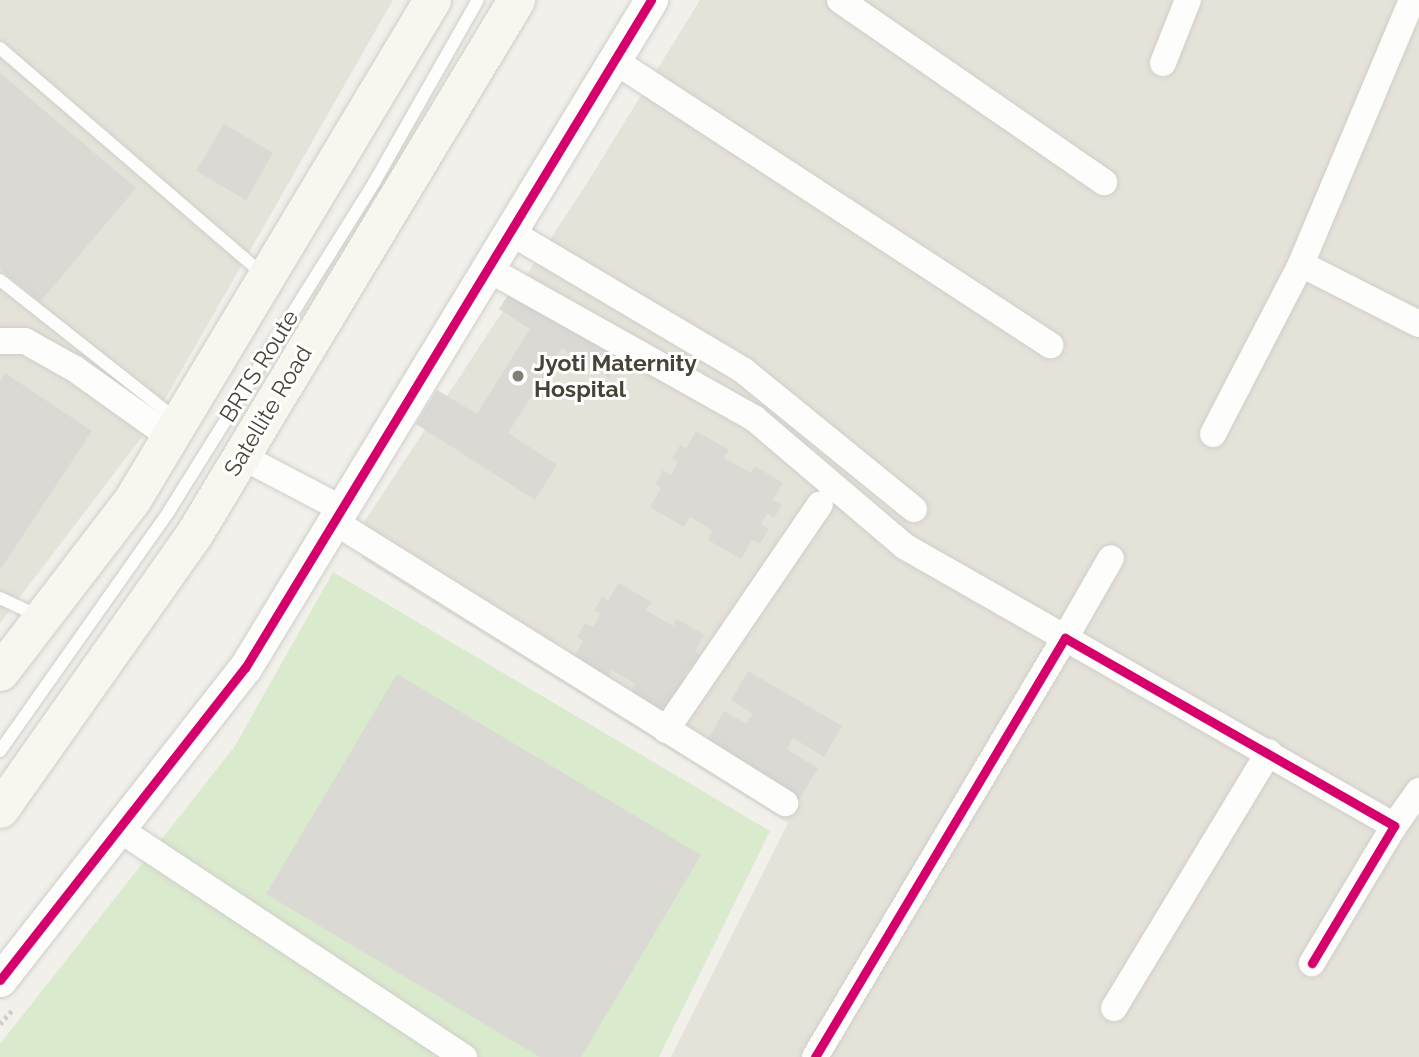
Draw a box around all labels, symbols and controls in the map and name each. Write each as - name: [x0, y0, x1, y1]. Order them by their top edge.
- street label: BRTS Route: [214, 305, 304, 427]
- street label: Satellite Road: [218, 341, 318, 481]
- place label: Jyoti Maternity Hospital: [534, 349, 697, 403]
- marker: Jyoti Maternity Hospital: [508, 366, 528, 386]

